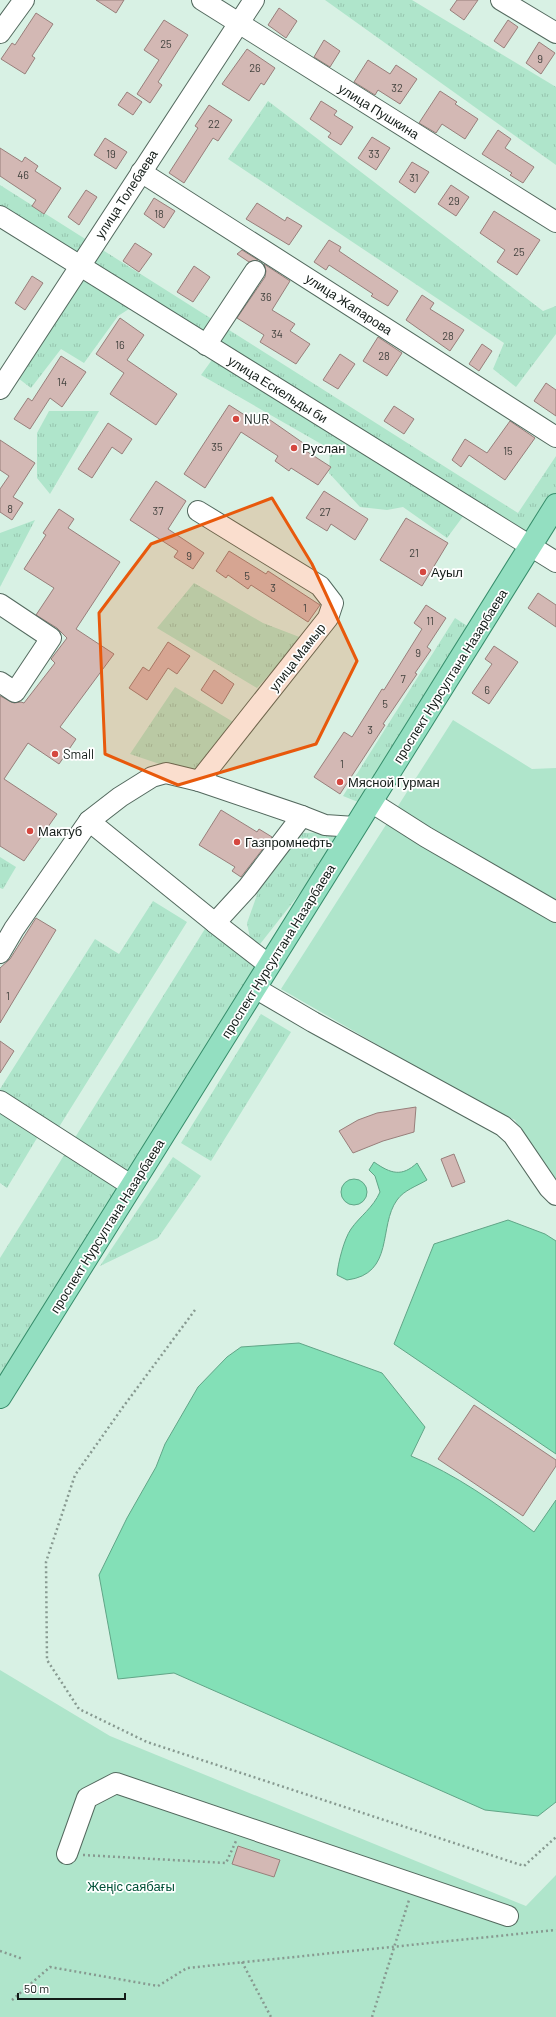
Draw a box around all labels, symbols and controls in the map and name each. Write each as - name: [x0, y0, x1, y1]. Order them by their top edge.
- house number: 25: [160, 37, 172, 50]
- house number: 9: [537, 52, 543, 65]
- house number: 26: [249, 61, 261, 74]
- street label: улица Пушкина: [336, 80, 423, 143]
- house number: 32: [391, 81, 403, 94]
- house number: 22: [208, 117, 220, 130]
- street label: улица Толебаева: [91, 146, 161, 241]
- house number: 19: [106, 147, 116, 160]
- house number: 33: [368, 147, 380, 160]
- house number: 46: [17, 168, 29, 181]
- house number: 31: [409, 171, 419, 184]
- house number: 29: [448, 194, 460, 207]
- house number: 18: [154, 207, 164, 220]
- house number: 25: [513, 245, 525, 258]
- street label: улица Жапарова: [303, 270, 396, 338]
- house number: 36: [260, 290, 272, 303]
- house number: 34: [271, 327, 283, 340]
- house number: 28: [442, 329, 454, 342]
- house number: 16: [115, 338, 125, 351]
- house number: 28: [378, 349, 390, 362]
- street label: улица Ескельды би: [225, 352, 331, 426]
- house number: 14: [57, 375, 67, 388]
- place label: NUR: [244, 411, 269, 427]
- marker: NUR: [231, 414, 241, 424]
- house number: 35: [211, 440, 223, 453]
- place label: Руслан: [302, 440, 346, 456]
- marker: Руслан: [289, 443, 299, 453]
- house number: 15: [503, 444, 513, 457]
- house number: 8: [7, 502, 13, 515]
- house number: 37: [153, 504, 163, 517]
- house number: 27: [319, 505, 331, 518]
- house number: 21: [409, 546, 419, 559]
- house number: 9: [186, 549, 192, 562]
- place label: Ауыл: [431, 564, 463, 580]
- marker: Ауыл: [418, 567, 428, 577]
- house number: 5: [244, 569, 250, 582]
- house number: 3: [270, 581, 276, 594]
- street label: проспект Нурсултана Назарбаева: [390, 585, 511, 766]
- house number: 1: [303, 601, 307, 614]
- house number: 11: [426, 614, 434, 627]
- street label: улица Мамыр: [265, 620, 329, 694]
- house number: 9: [415, 646, 421, 659]
- house number: 7: [400, 672, 406, 685]
- house number: 6: [484, 683, 490, 696]
- house number: 5: [382, 697, 388, 710]
- house number: 3: [367, 723, 373, 736]
- place label: Small: [63, 746, 94, 762]
- marker: Small: [50, 749, 60, 759]
- house number: 1: [340, 757, 344, 770]
- place label: Мясной Гурман: [348, 774, 440, 790]
- marker: Мясной Гурман: [335, 777, 345, 787]
- place label: Мактуб: [38, 823, 82, 839]
- marker: Мактуб: [25, 826, 35, 836]
- place label: Газпромнефть: [245, 834, 333, 850]
- marker: Газпромнефть: [232, 837, 242, 847]
- street label: проспект Нурсултана Назарбаева: [218, 860, 339, 1041]
- house number: 1: [6, 989, 10, 1002]
- street label: проспект Нурсултана Назарбаева: [47, 1135, 168, 1316]
- park label: Жеңіс саябағы: [87, 1878, 175, 1894]
- scale bar: [18, 1975, 125, 2001]
- text: 50 m: [24, 1981, 49, 1995]

